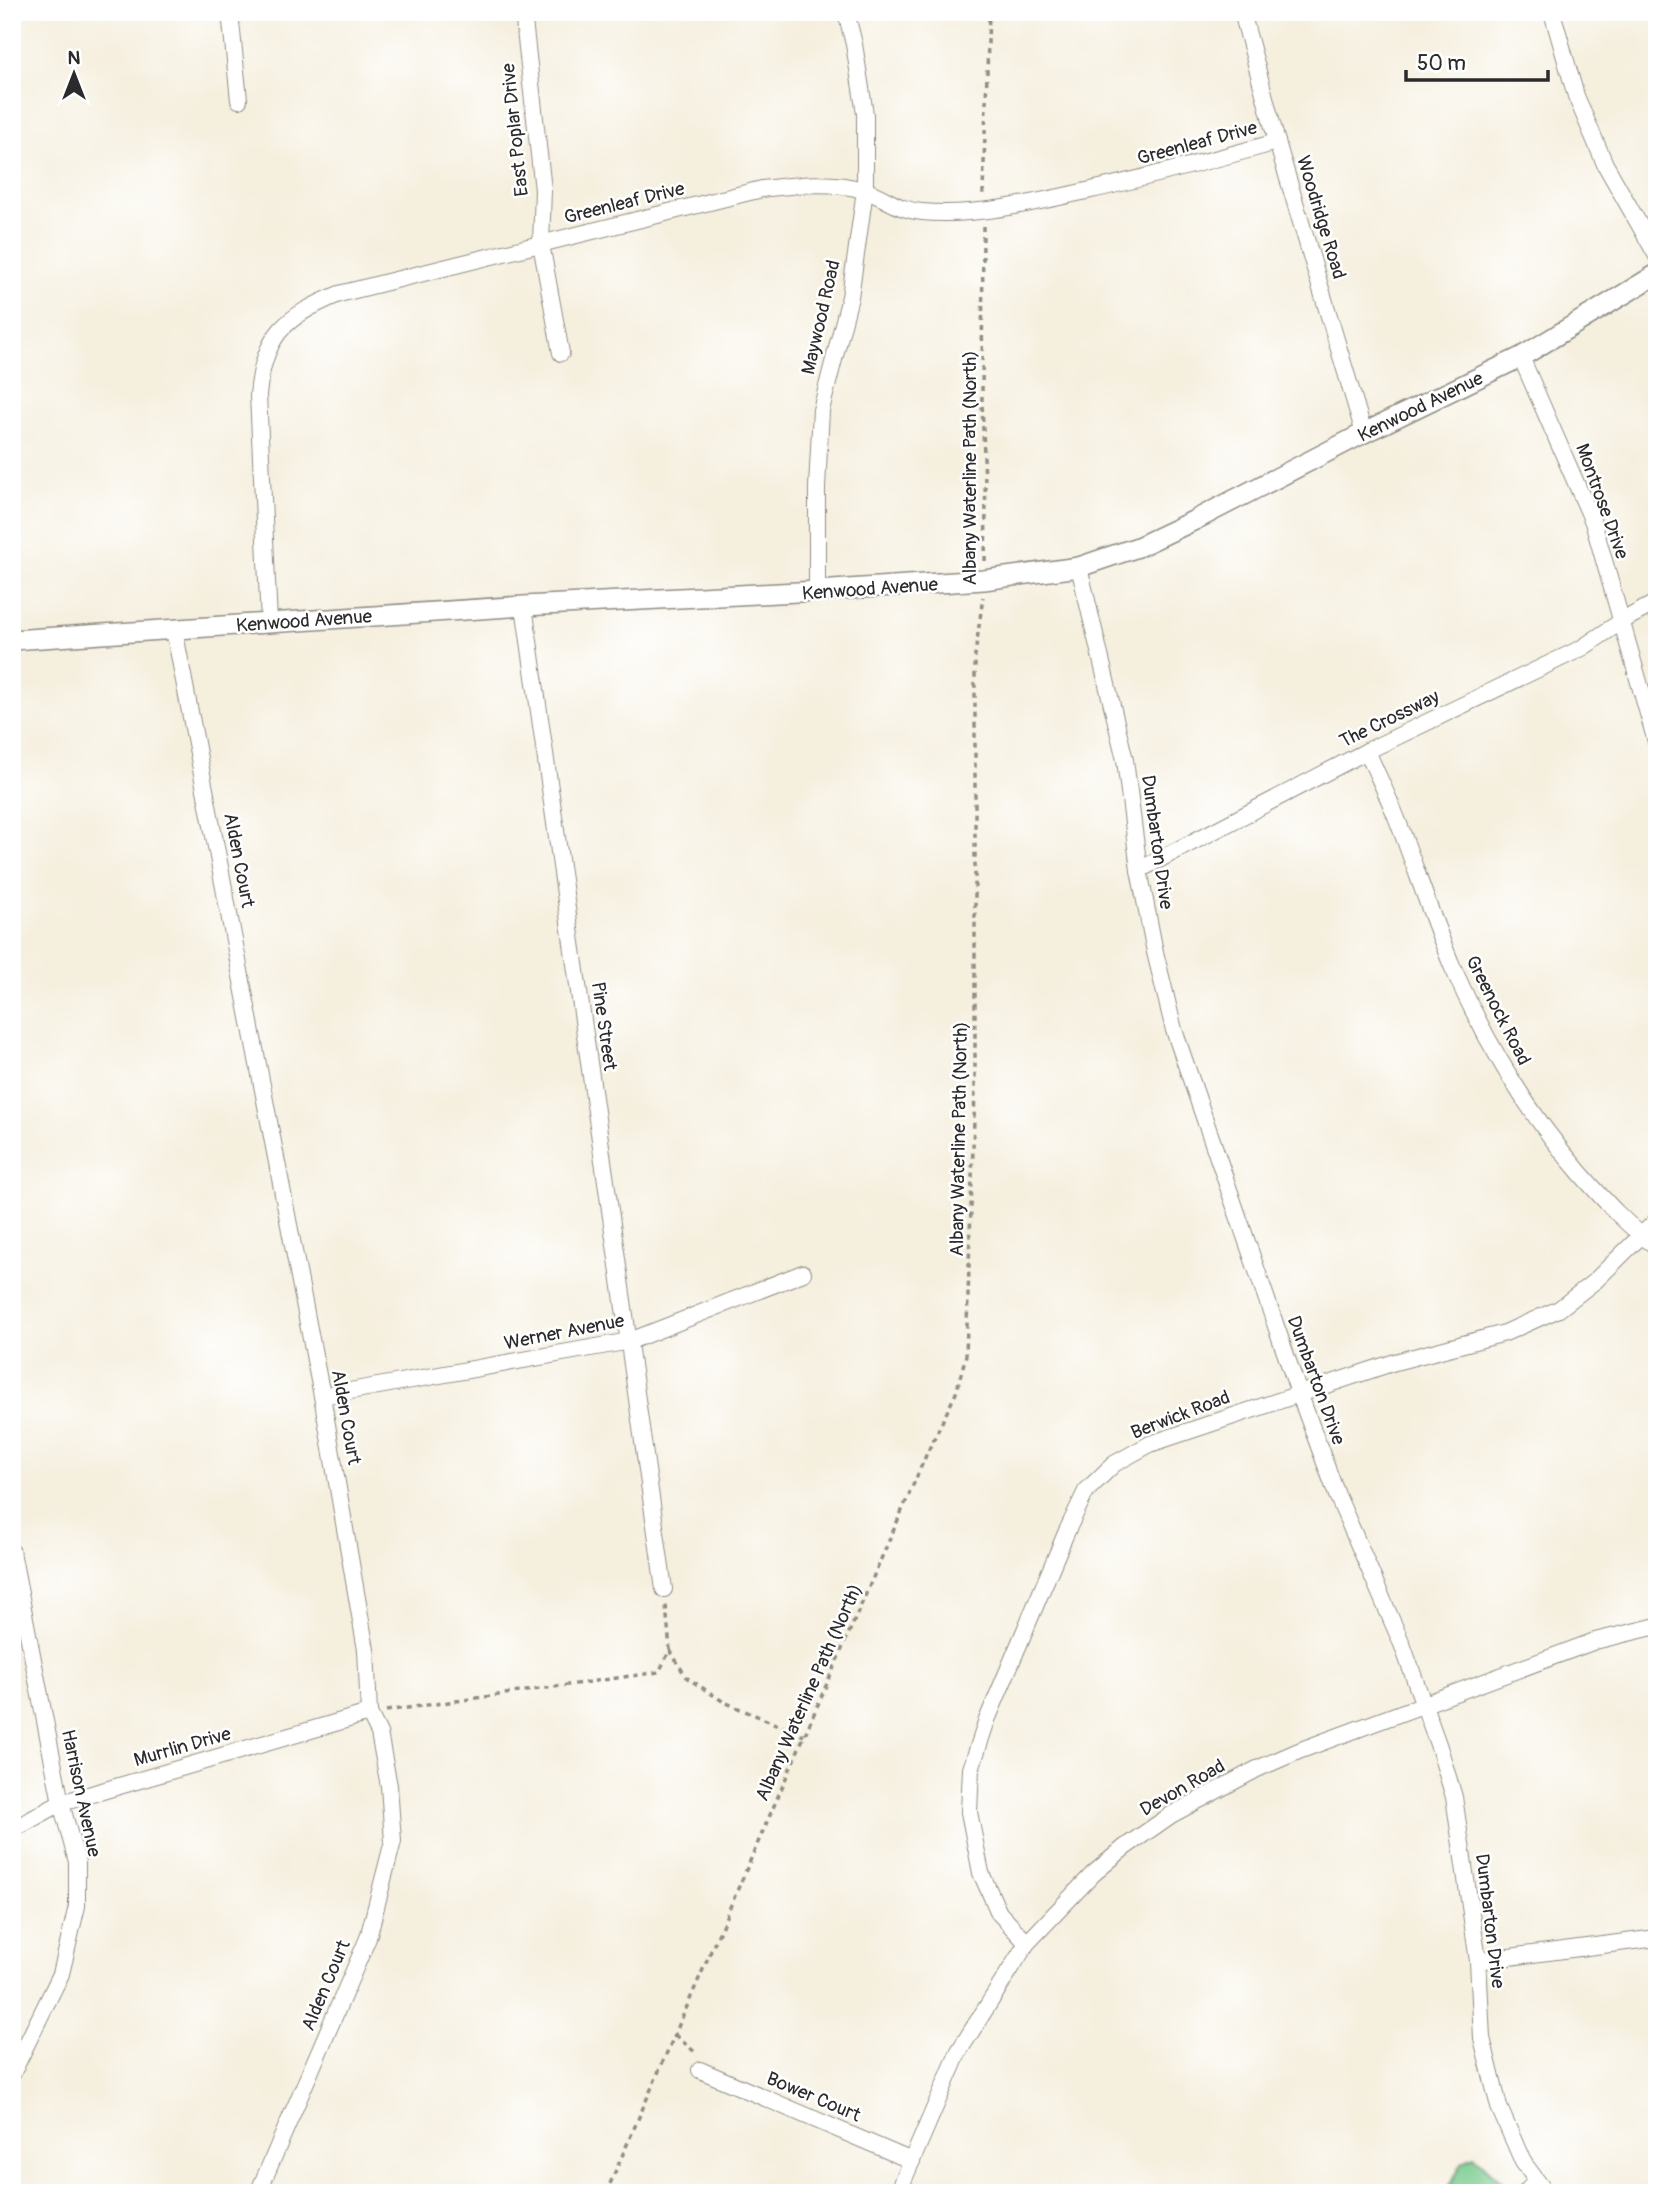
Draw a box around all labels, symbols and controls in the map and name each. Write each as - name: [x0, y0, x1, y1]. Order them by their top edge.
- north arrow: [38, 38, 108, 108]
- scale bar: [1406, 38, 1548, 82]
- text: N: [68, 46, 81, 70]
- text: 50 m: [1417, 50, 1466, 77]
- street label: East Poplar Drive: [496, 62, 534, 198]
- street label: Greenleaf Drive: [1135, 115, 1260, 171]
- street label: Woodridge Road: [1291, 153, 1351, 282]
- street label: Greenleaf Drive: [562, 176, 688, 230]
- street label: Maywood Road: [796, 258, 846, 377]
- street label: Albany Waterline Path (North): [958, 350, 982, 586]
- street label: Kenwood Avenue: [1354, 366, 1488, 448]
- street label: Montrose Drive: [1570, 440, 1634, 563]
- street label: Kenwood Avenue: [801, 572, 940, 606]
- street label: Kenwood Avenue: [235, 604, 374, 638]
- street label: The Crossway: [1336, 684, 1443, 753]
- street label: Dumbarton Drive: [1136, 773, 1178, 912]
- street label: Alden Court: [218, 811, 260, 910]
- street label: Greenock Road: [1460, 952, 1536, 1069]
- street label: Pine Street: [586, 980, 622, 1072]
- street label: Albany Waterline Path (North): [945, 1021, 973, 1257]
- street label: Werner Avenue: [502, 1308, 627, 1355]
- street label: Dumbarton Drive: [1282, 1313, 1351, 1449]
- street label: Alden Court: [326, 1368, 366, 1467]
- street label: Berwick Road: [1127, 1385, 1233, 1445]
- street label: Albany Waterline Path (North): [750, 1580, 868, 1805]
- street label: Murrlin Drive: [131, 1721, 234, 1772]
- street label: Harrison Avenue: [56, 1727, 106, 1860]
- street label: Devon Road: [1136, 1754, 1229, 1822]
- street label: Dumbarton Drive: [1470, 1852, 1510, 1990]
- street label: Alden Court: [296, 1936, 356, 2034]
- street label: Bower Court: [763, 2066, 865, 2128]

